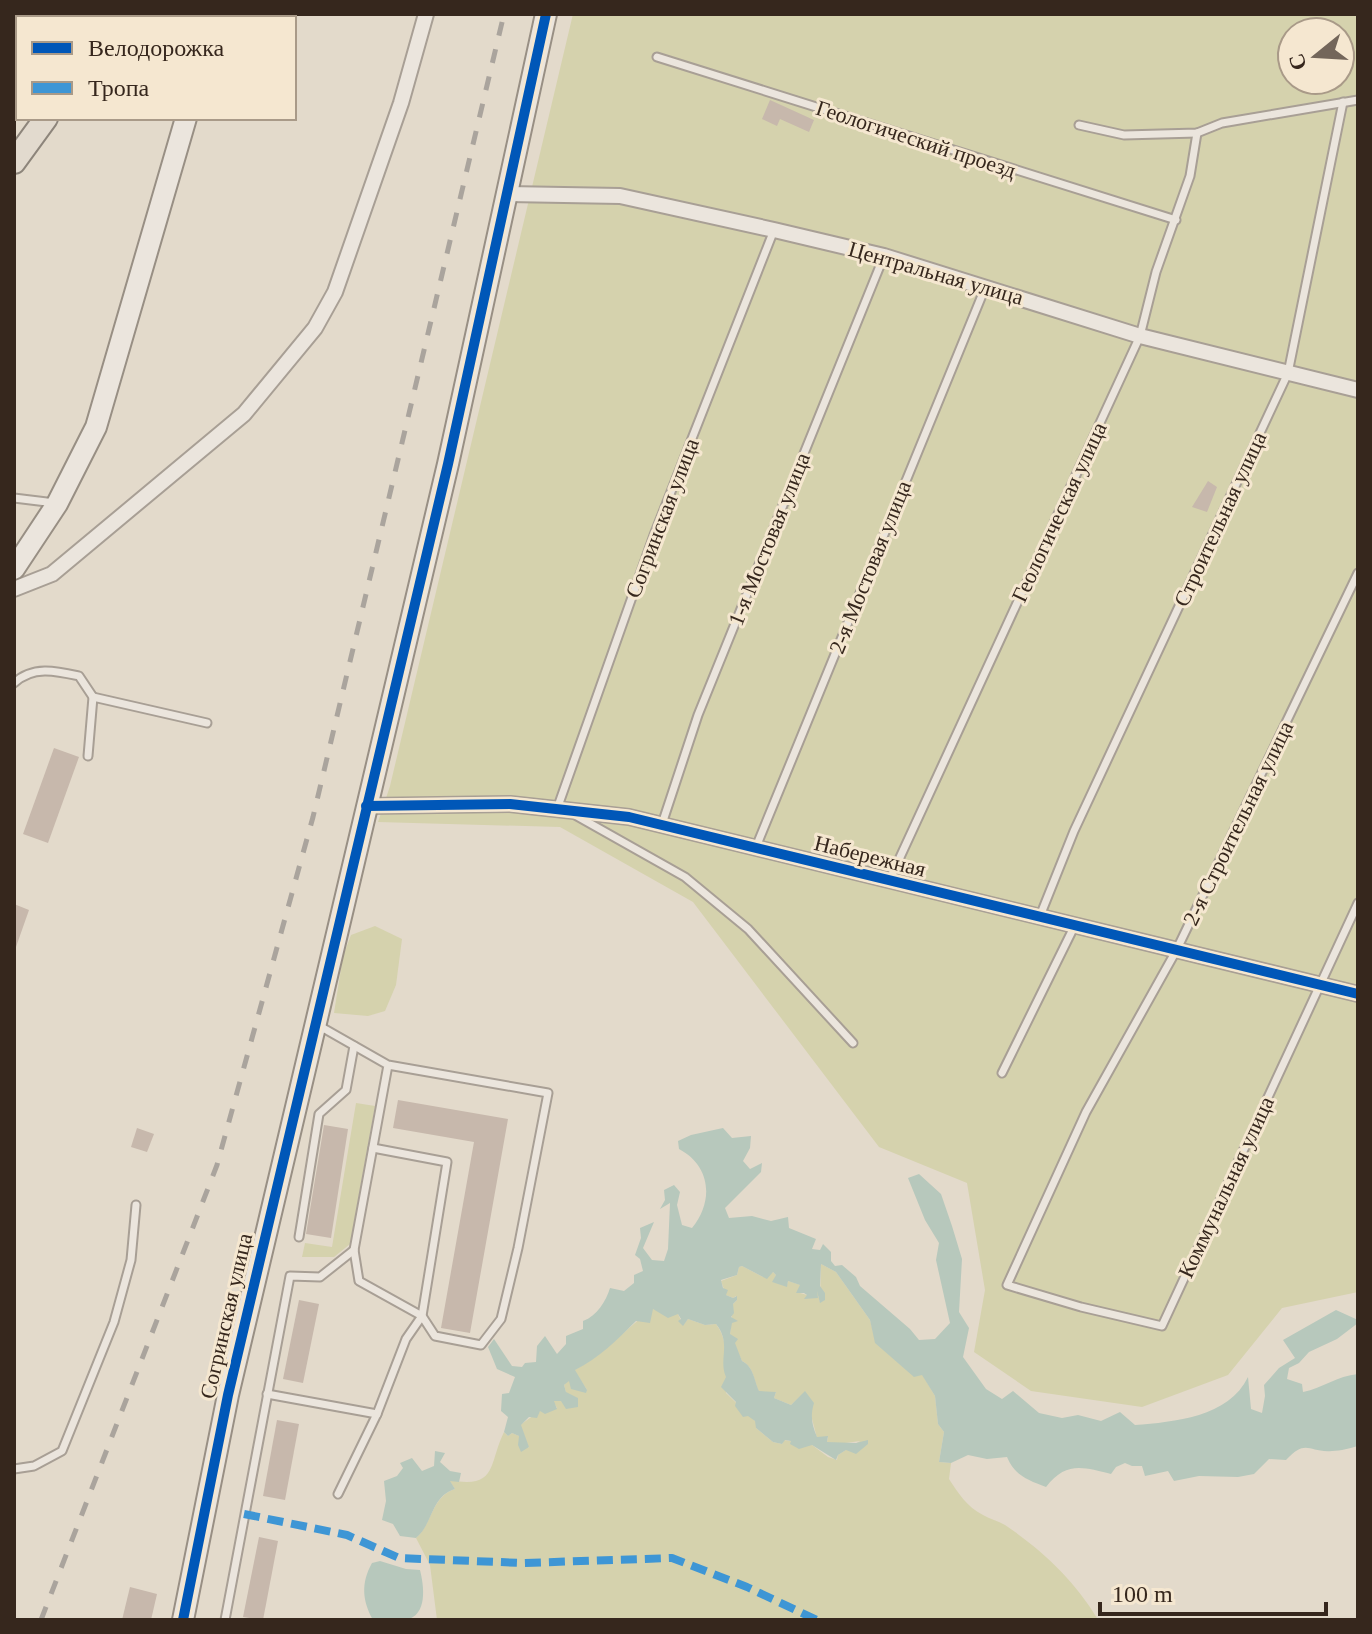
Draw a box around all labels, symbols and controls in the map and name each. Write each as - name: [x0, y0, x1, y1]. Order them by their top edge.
- legend: [16, 16, 296, 120]
- north arrow: [1276, 16, 1356, 96]
- text: Велодорожка: [88, 35, 224, 61]
- text: С: [1283, 51, 1312, 73]
- text: Тропа: [88, 75, 150, 101]
- street label: Геологический проезд: [813, 95, 1019, 183]
- street label: Центральная улица: [846, 236, 1027, 310]
- street label: Геологическая улица: [1006, 418, 1112, 606]
- street label: Строительная улица: [1169, 427, 1272, 610]
- street label: Согринская улица: [620, 434, 704, 601]
- street label: 1-я Мостовая улица: [723, 449, 815, 629]
- street label: 2-я Мостовая улица: [824, 477, 916, 657]
- street label: 2-я Строительная улица: [1178, 717, 1298, 929]
- street label: Набережная: [812, 830, 928, 882]
- street label: Коммунальная улица: [1173, 1092, 1279, 1282]
- street label: Согринская улица: [195, 1231, 257, 1401]
- scale bar: [1100, 1566, 1326, 1616]
- text: 100 m: [1112, 1581, 1173, 1607]

